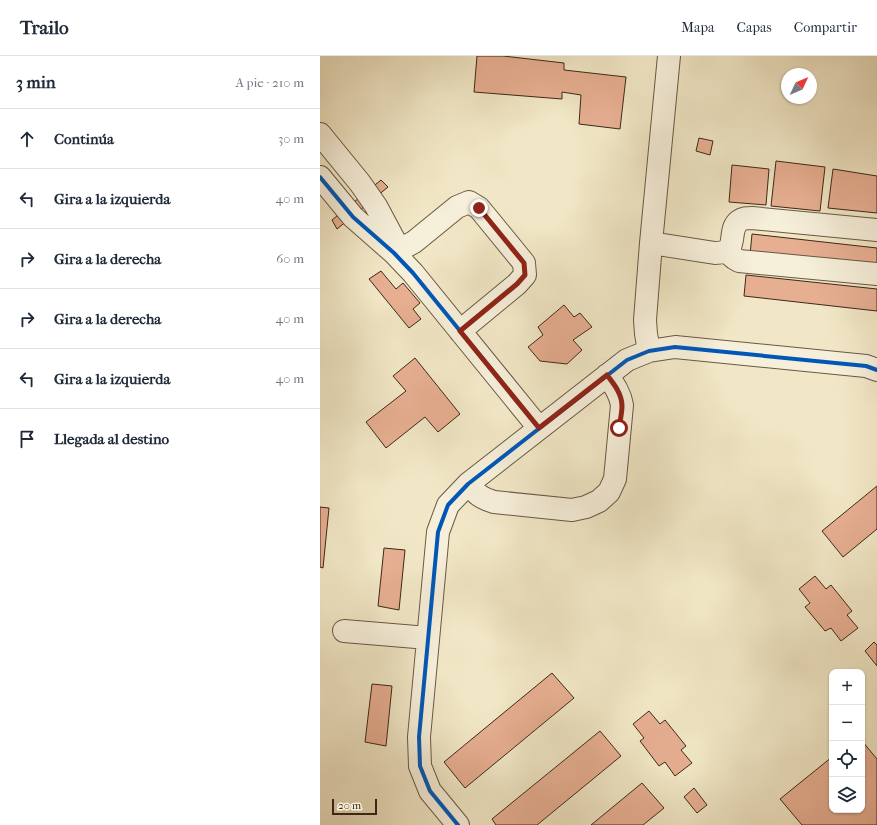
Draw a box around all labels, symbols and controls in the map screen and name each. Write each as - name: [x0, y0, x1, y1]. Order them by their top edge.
- text: Trailo: [20, 17, 69, 39]
- text: Mapa: [681, 19, 715, 36]
- text: Capas: [737, 19, 772, 36]
- text: Compartir: [794, 19, 857, 36]
- north arrow: [781, 68, 817, 104]
- text: 3 min: [16, 72, 56, 92]
- text: A pie · 210 m: [235, 75, 304, 90]
- icon: ahead: [16, 128, 38, 150]
- text: Continúa: [54, 130, 114, 148]
- text: 30 m: [278, 131, 304, 146]
- icon: left: [16, 188, 38, 210]
- text: Gira a la izquierda: [54, 190, 170, 208]
- text: 40 m: [276, 191, 304, 206]
- route end: [470, 199, 488, 217]
- icon: right: [16, 248, 38, 270]
- text: Gira a la derecha: [54, 250, 161, 268]
- text: 60 m: [276, 251, 304, 266]
- icon: right: [16, 308, 38, 330]
- text: Gira a la derecha: [54, 310, 161, 328]
- text: 40 m: [276, 311, 304, 326]
- icon: left: [16, 368, 38, 390]
- text: Gira a la izquierda: [54, 370, 170, 388]
- text: 40 m: [276, 371, 304, 386]
- route start: [610, 419, 628, 437]
- icon: arrive: [16, 428, 38, 450]
- text: Llegada al destino: [54, 430, 169, 448]
- map controls: [829, 669, 865, 813]
- button: +: [829, 669, 865, 705]
- button: −: [829, 705, 865, 741]
- button: locate: [829, 741, 865, 777]
- button: layers: [829, 777, 865, 813]
- scale bar: [332, 797, 377, 816]
- text: 20 m: [338, 799, 361, 812]

